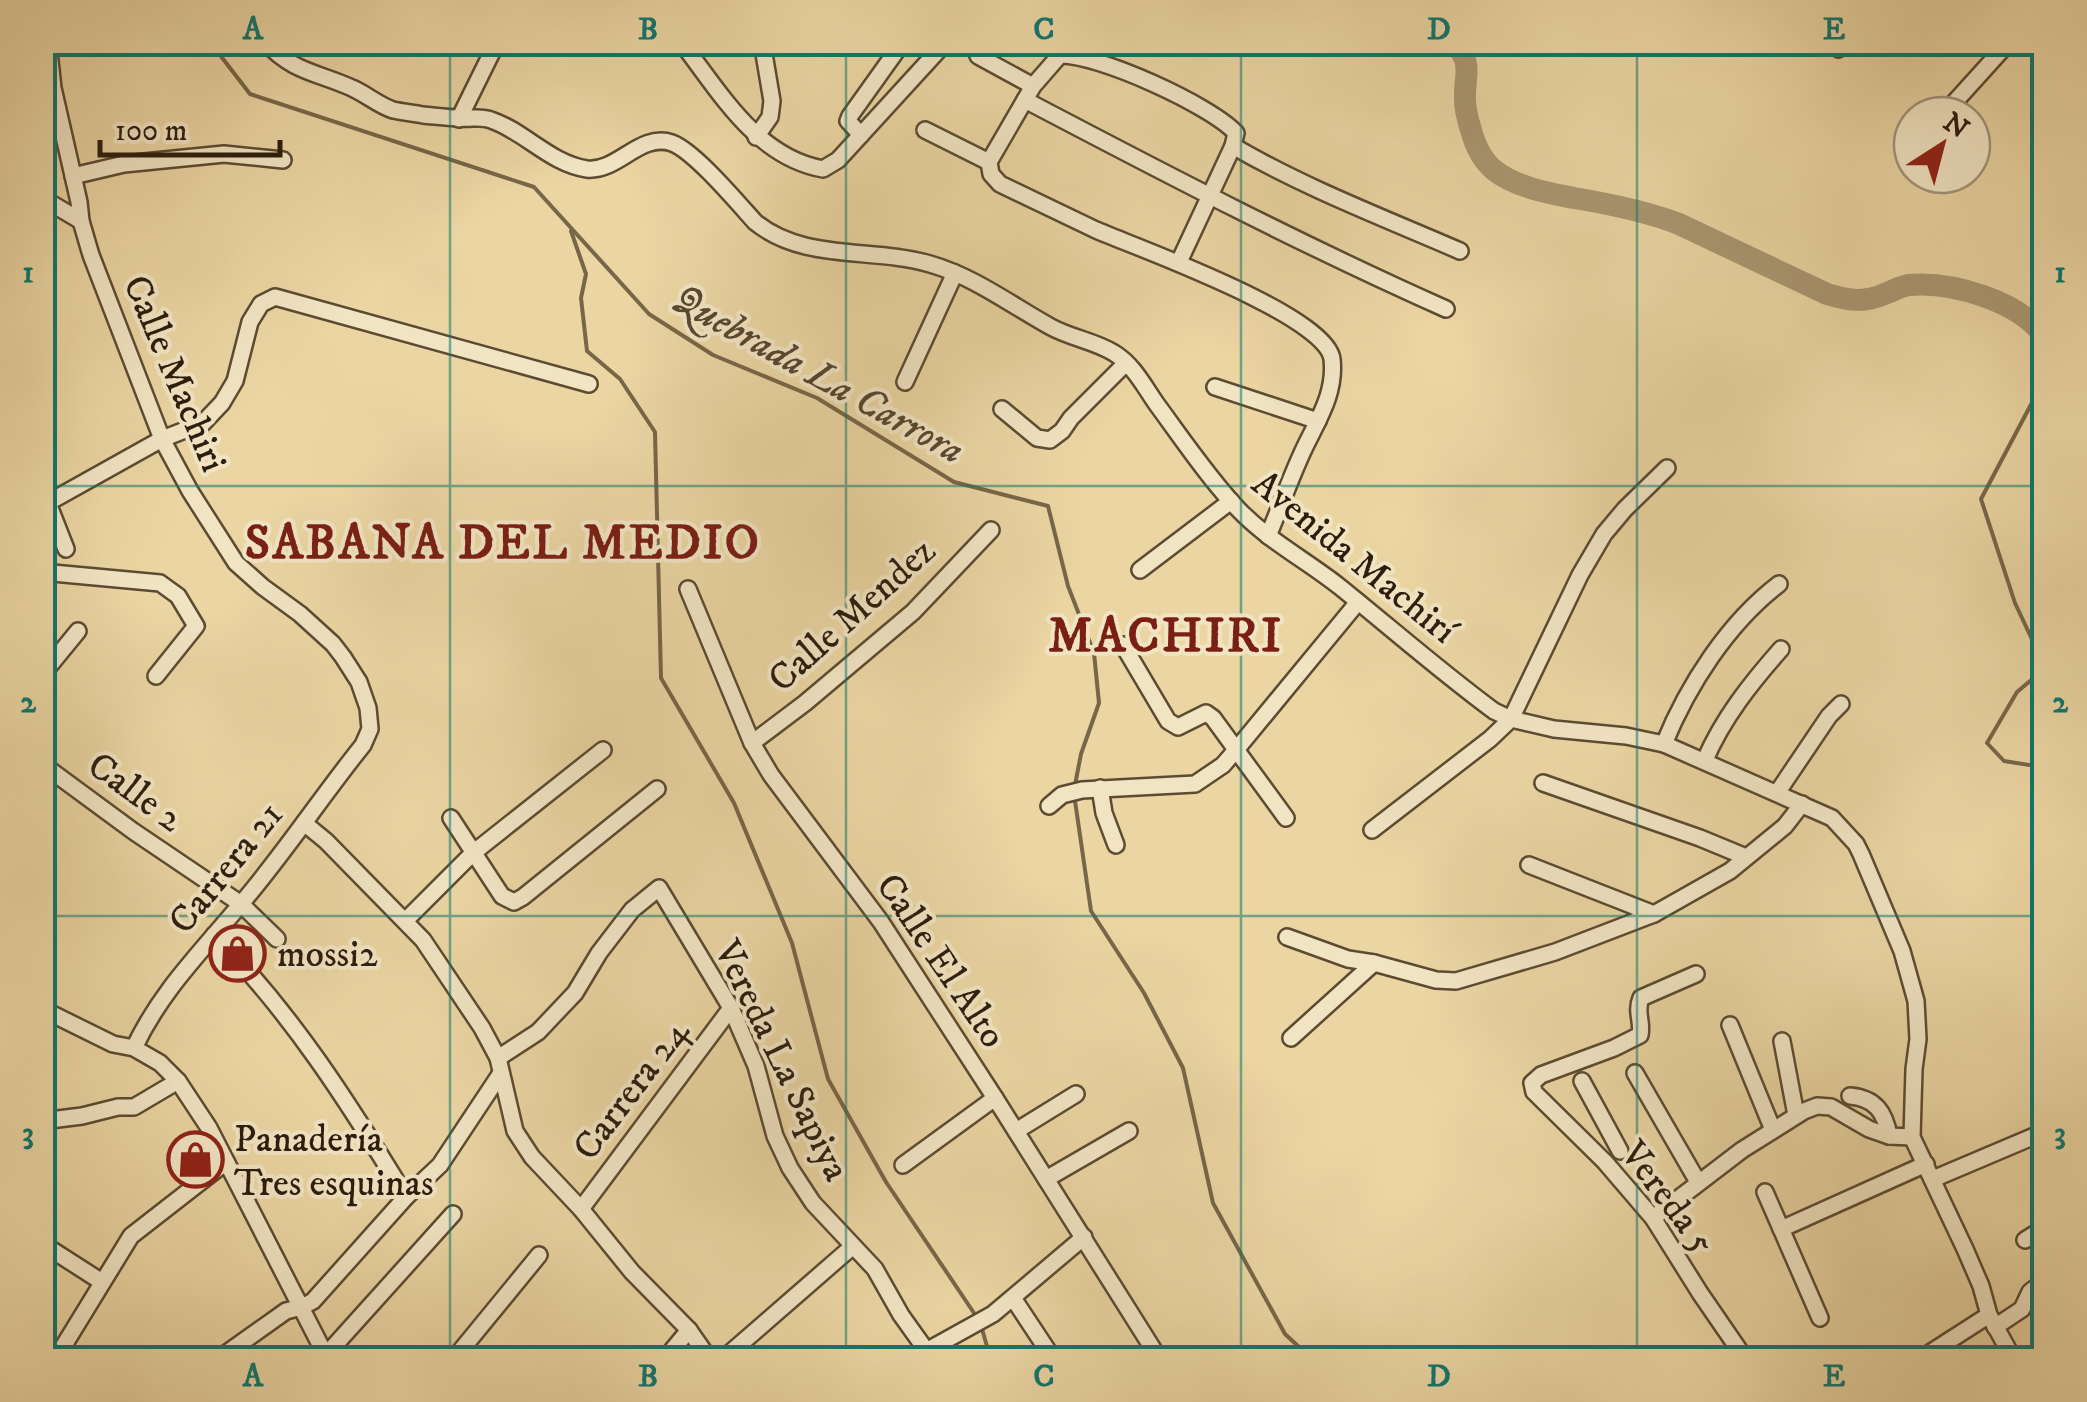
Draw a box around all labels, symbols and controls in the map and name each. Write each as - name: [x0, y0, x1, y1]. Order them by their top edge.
- text: A: [242, 10, 265, 50]
- text: B: [638, 10, 658, 50]
- text: C: [1033, 10, 1055, 50]
- text: D: [1427, 10, 1451, 50]
- text: E: [1823, 10, 1846, 50]
- scale bar: [100, 95, 280, 157]
- north arrow: [1892, 95, 1992, 195]
- text: N: [1936, 105, 1975, 147]
- text: 100 m: [115, 113, 187, 150]
- text: 1: [22, 253, 34, 293]
- text: 1: [2054, 253, 2066, 293]
- street label: Calle Machiri: [111, 268, 237, 479]
- water label: Quebrada La Carrora: [663, 275, 972, 477]
- street label: Avenida Machirí: [1242, 460, 1468, 656]
- district label: SABANA DEL MEDIO: [245, 514, 761, 574]
- street label: Calle Mendez: [759, 528, 946, 703]
- district label: MACHIRI: [1048, 607, 1284, 667]
- text: 2: [20, 683, 36, 723]
- text: 2: [2052, 683, 2068, 723]
- street label: Calle 2: [78, 742, 192, 844]
- street label: Carrera 21: [159, 792, 294, 944]
- street label: Calle El Alto: [864, 865, 1016, 1058]
- shop icon: mossi2: [208, 923, 268, 983]
- place label: mossi2: [277, 931, 378, 979]
- street label: Vereda La Sapiya: [702, 932, 860, 1189]
- street label: Carrera 24: [563, 1009, 701, 1170]
- text: 3: [22, 1114, 34, 1154]
- text: 3: [2054, 1114, 2066, 1154]
- place label: Panadería Tres esquinas: [234, 1116, 434, 1208]
- shop icon: Panadería Tres esquinas: [165, 1130, 225, 1190]
- street label: Vereda 5: [1609, 1131, 1726, 1265]
- text: A: [242, 1357, 265, 1397]
- text: B: [638, 1357, 658, 1397]
- text: C: [1033, 1357, 1055, 1397]
- text: D: [1427, 1357, 1451, 1397]
- text: E: [1823, 1357, 1846, 1397]

